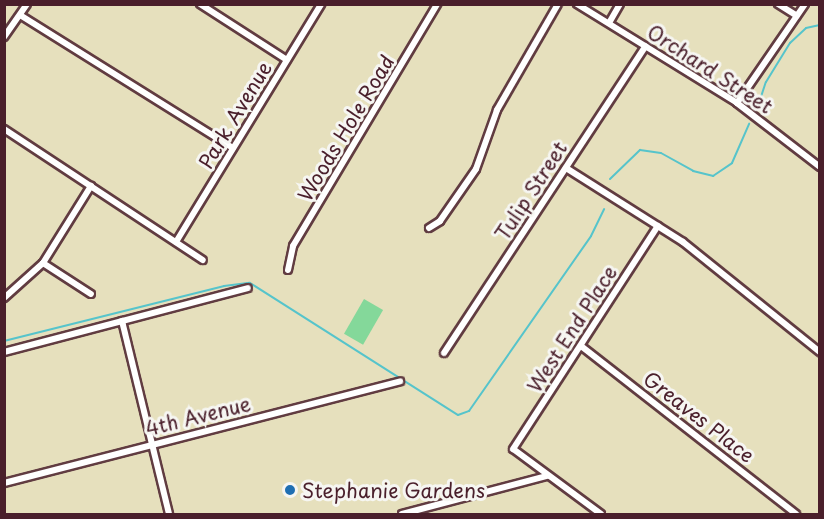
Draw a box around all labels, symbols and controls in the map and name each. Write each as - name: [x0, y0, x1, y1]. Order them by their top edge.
- street label: Orchard Street: [642, 19, 778, 119]
- street label: Woods Hole Road: [293, 50, 399, 206]
- street label: Park Avenue: [194, 58, 276, 172]
- street label: Tulip Street: [490, 137, 572, 245]
- street label: West End Place: [522, 261, 622, 397]
- street label: Greaves Place: [639, 366, 759, 468]
- street label: 4th Avenue: [143, 391, 253, 441]
- place label: Stephanie Gardens: [302, 478, 485, 502]
- marker: Stephanie Gardens: [283, 483, 297, 497]

